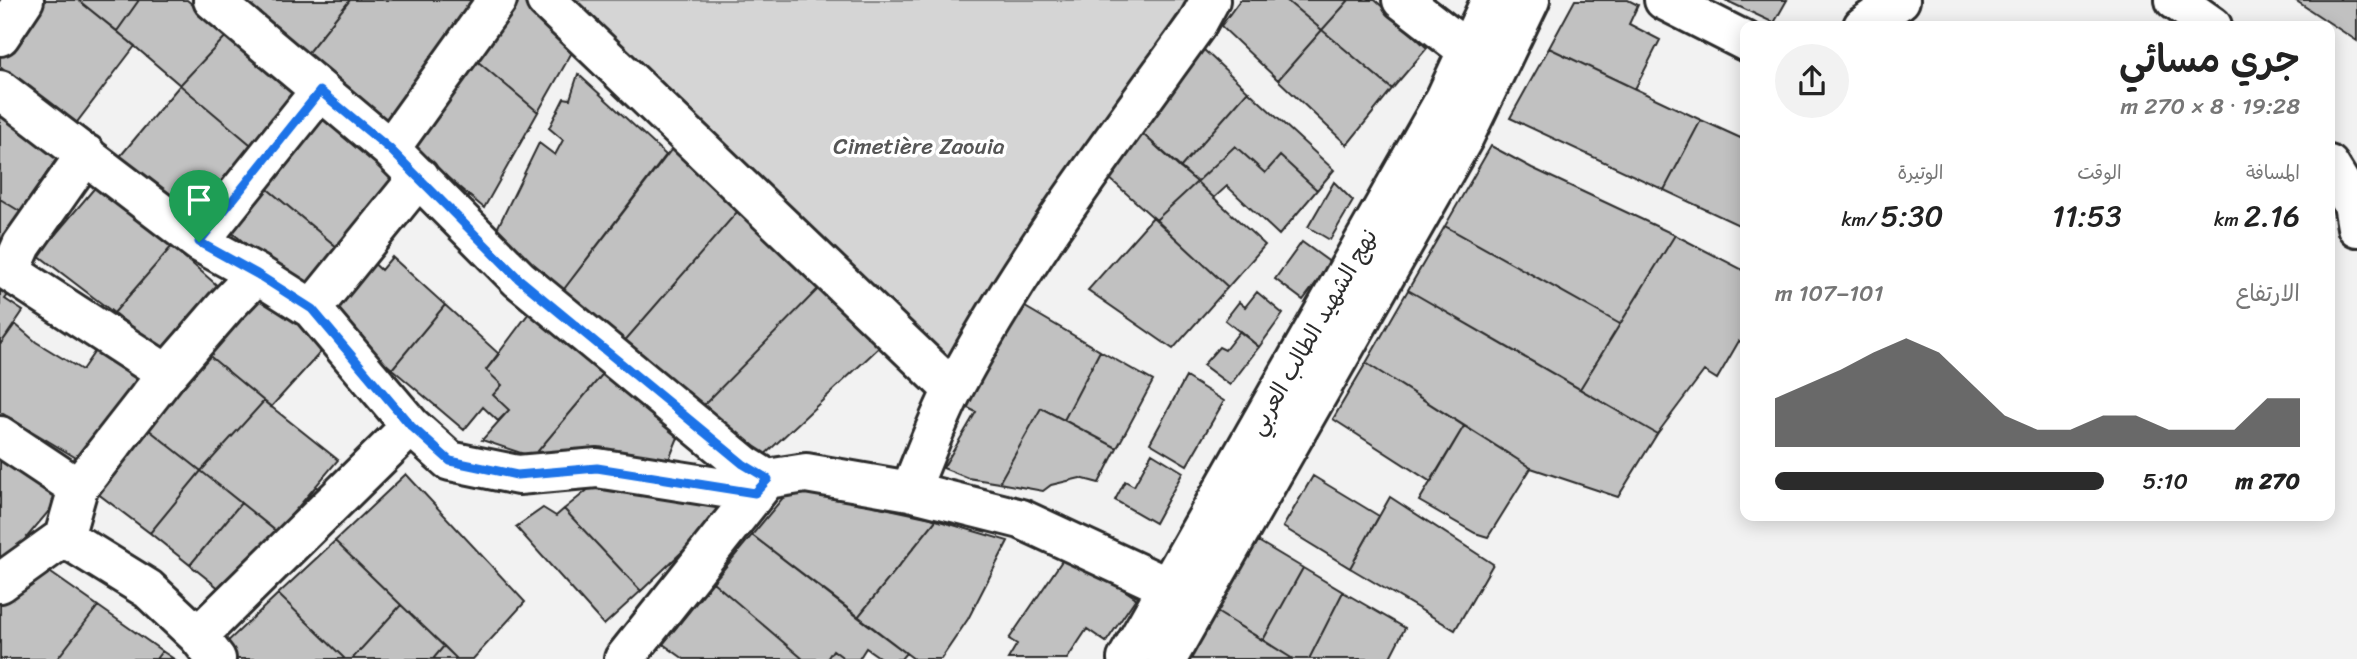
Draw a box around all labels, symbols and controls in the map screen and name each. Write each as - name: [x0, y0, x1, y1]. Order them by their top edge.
- text: جري مسائي: [2119, 26, 2300, 93]
- button: share: [1775, 44, 1849, 118]
- text: 19:28 · 8 × 270 m: [2121, 86, 2300, 127]
- park label: Cimetière Zaouia: [833, 126, 1005, 167]
- text: الوتيرة: [1897, 156, 1943, 189]
- text: الوقت: [2077, 156, 2122, 189]
- text: المسافة: [2246, 156, 2300, 189]
- pin: [169, 170, 229, 242]
- icon: arrive: [180, 181, 218, 219]
- text: 5:30: [1881, 189, 1943, 243]
- text: 11:53: [2052, 189, 2122, 243]
- text: 2.16: [2244, 189, 2300, 243]
- text: /km: [1841, 203, 1881, 236]
- text: km: [2214, 203, 2244, 236]
- street label: نهج الشهيد الطالب العربي: [1237, 221, 1389, 443]
- text: 101–107 m: [1775, 273, 1884, 314]
- text: الارتفاع: [2236, 273, 2300, 314]
- text: 5:10: [2143, 461, 2188, 502]
- text: 270 m: [2235, 461, 2300, 502]

